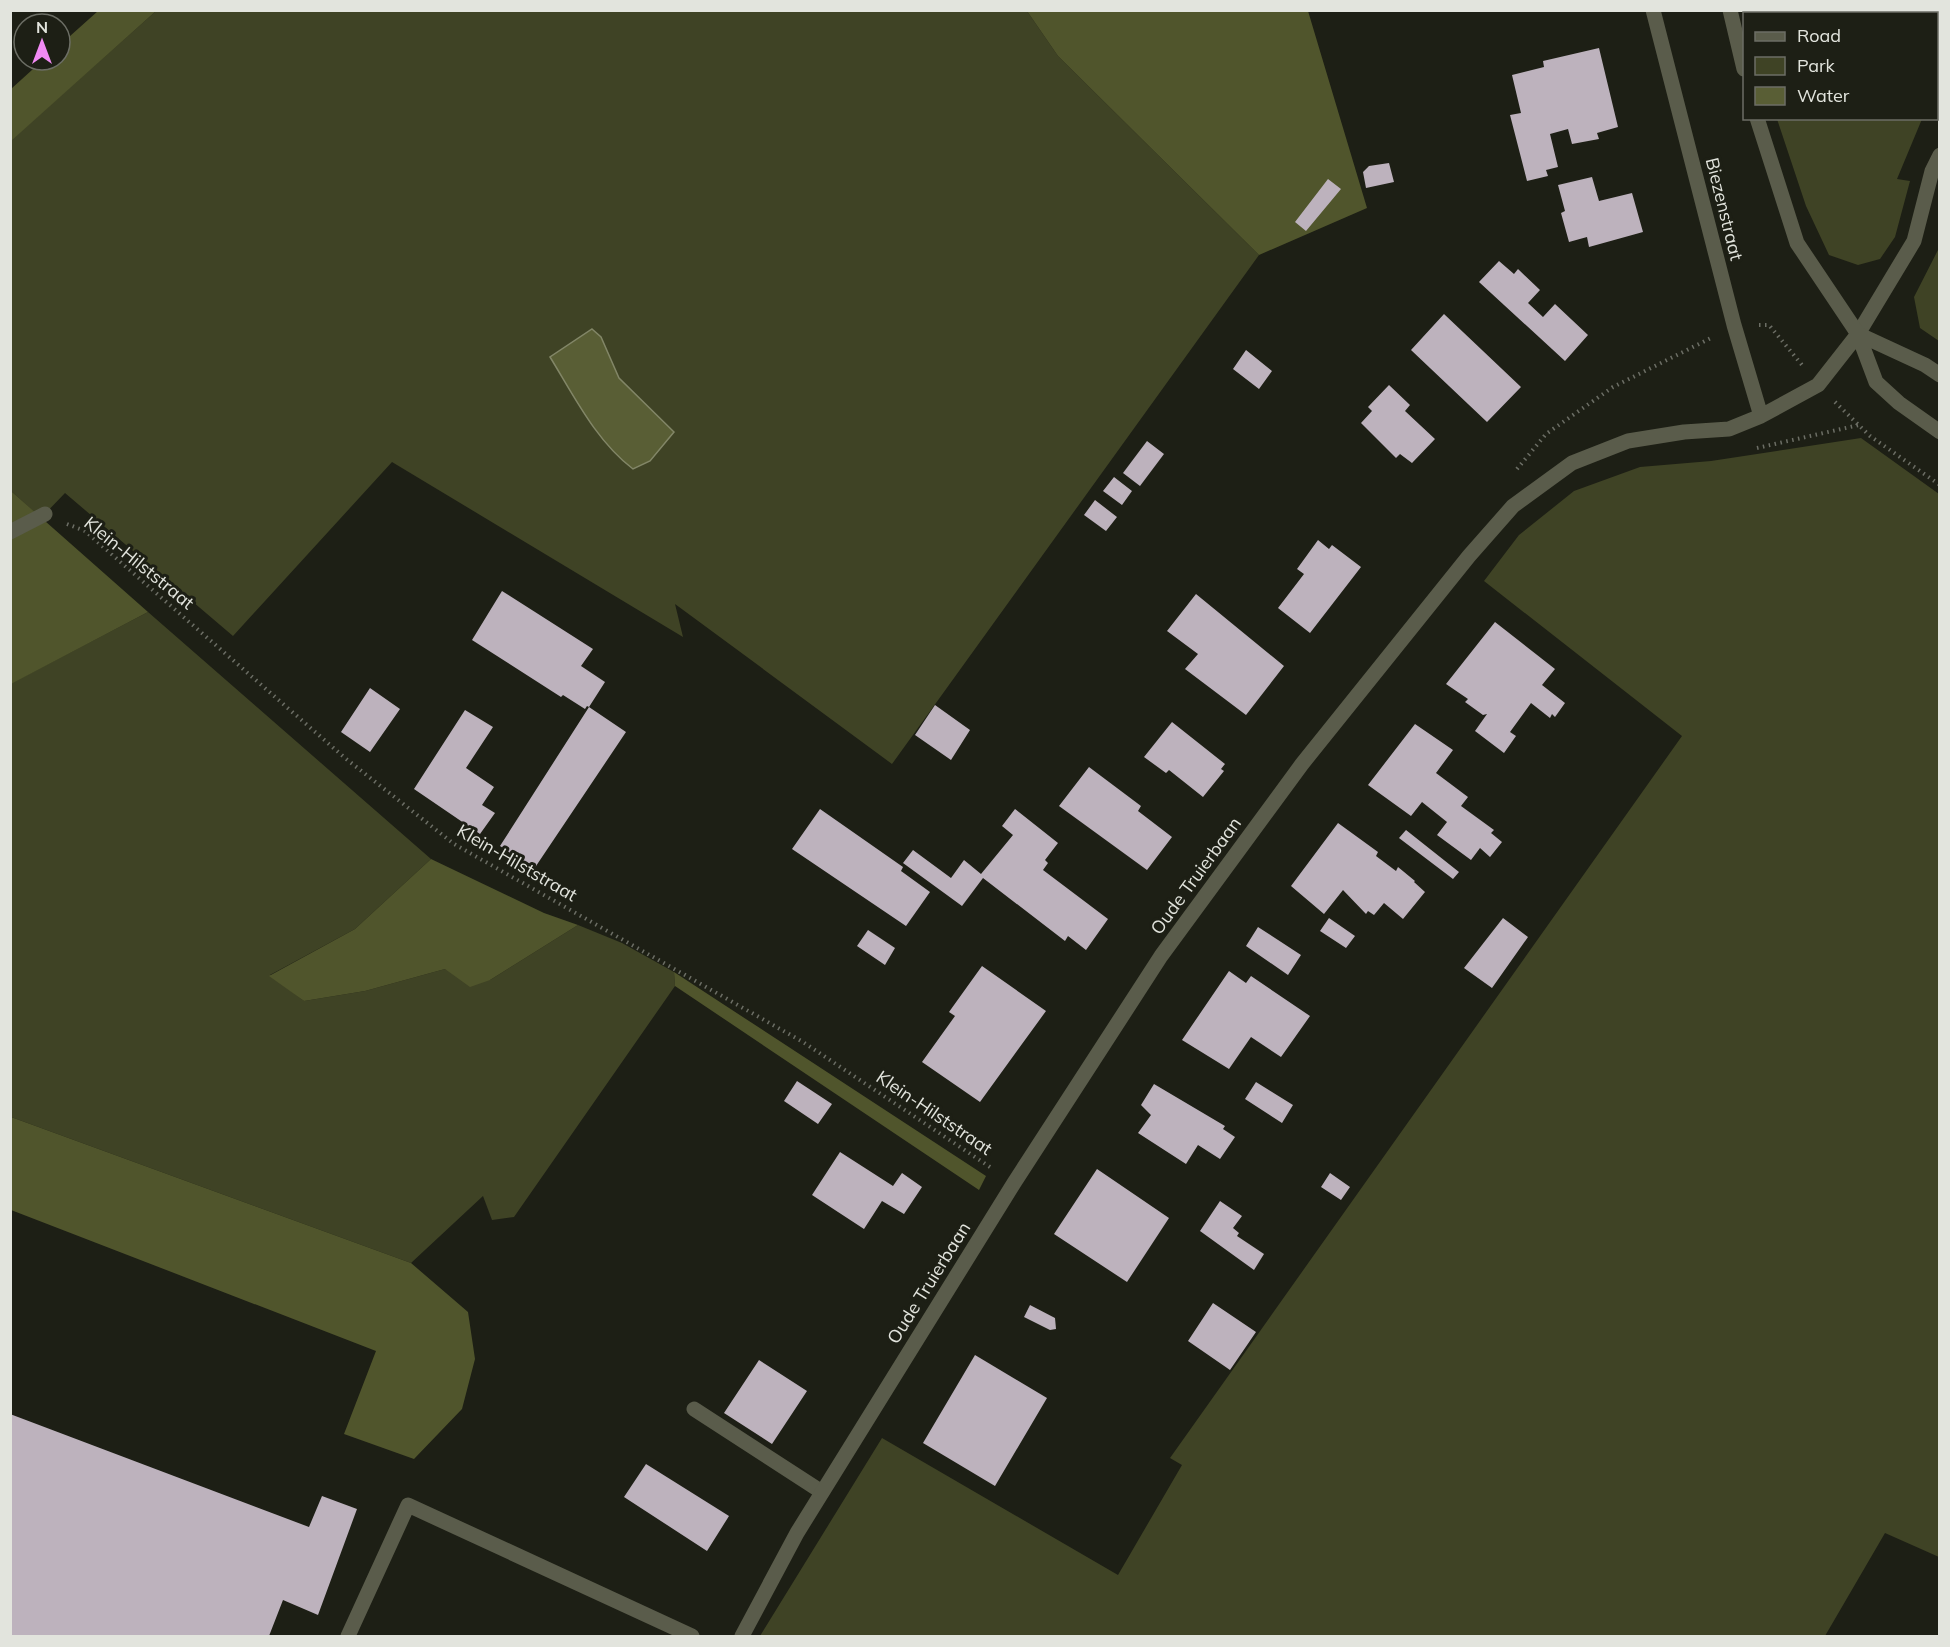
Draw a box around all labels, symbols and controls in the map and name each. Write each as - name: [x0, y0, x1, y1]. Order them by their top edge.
- north arrow: [12, 12, 72, 72]
- legend: [1743, 12, 1938, 120]
- text: N: [36, 17, 48, 37]
- text: Road: [1797, 24, 1841, 47]
- text: Park: [1797, 54, 1836, 77]
- text: Water: [1797, 84, 1850, 107]
- street label: Biezenstraat: [1701, 155, 1748, 263]
- street label: Klein-Hilststraat: [80, 511, 199, 614]
- street label: Oude Truierbaan: [1145, 812, 1246, 939]
- street label: Klein-Hilststraat: [453, 819, 581, 906]
- street label: Klein-Hilststraat: [872, 1065, 997, 1160]
- street label: Oude Truierbaan: [882, 1217, 975, 1348]

